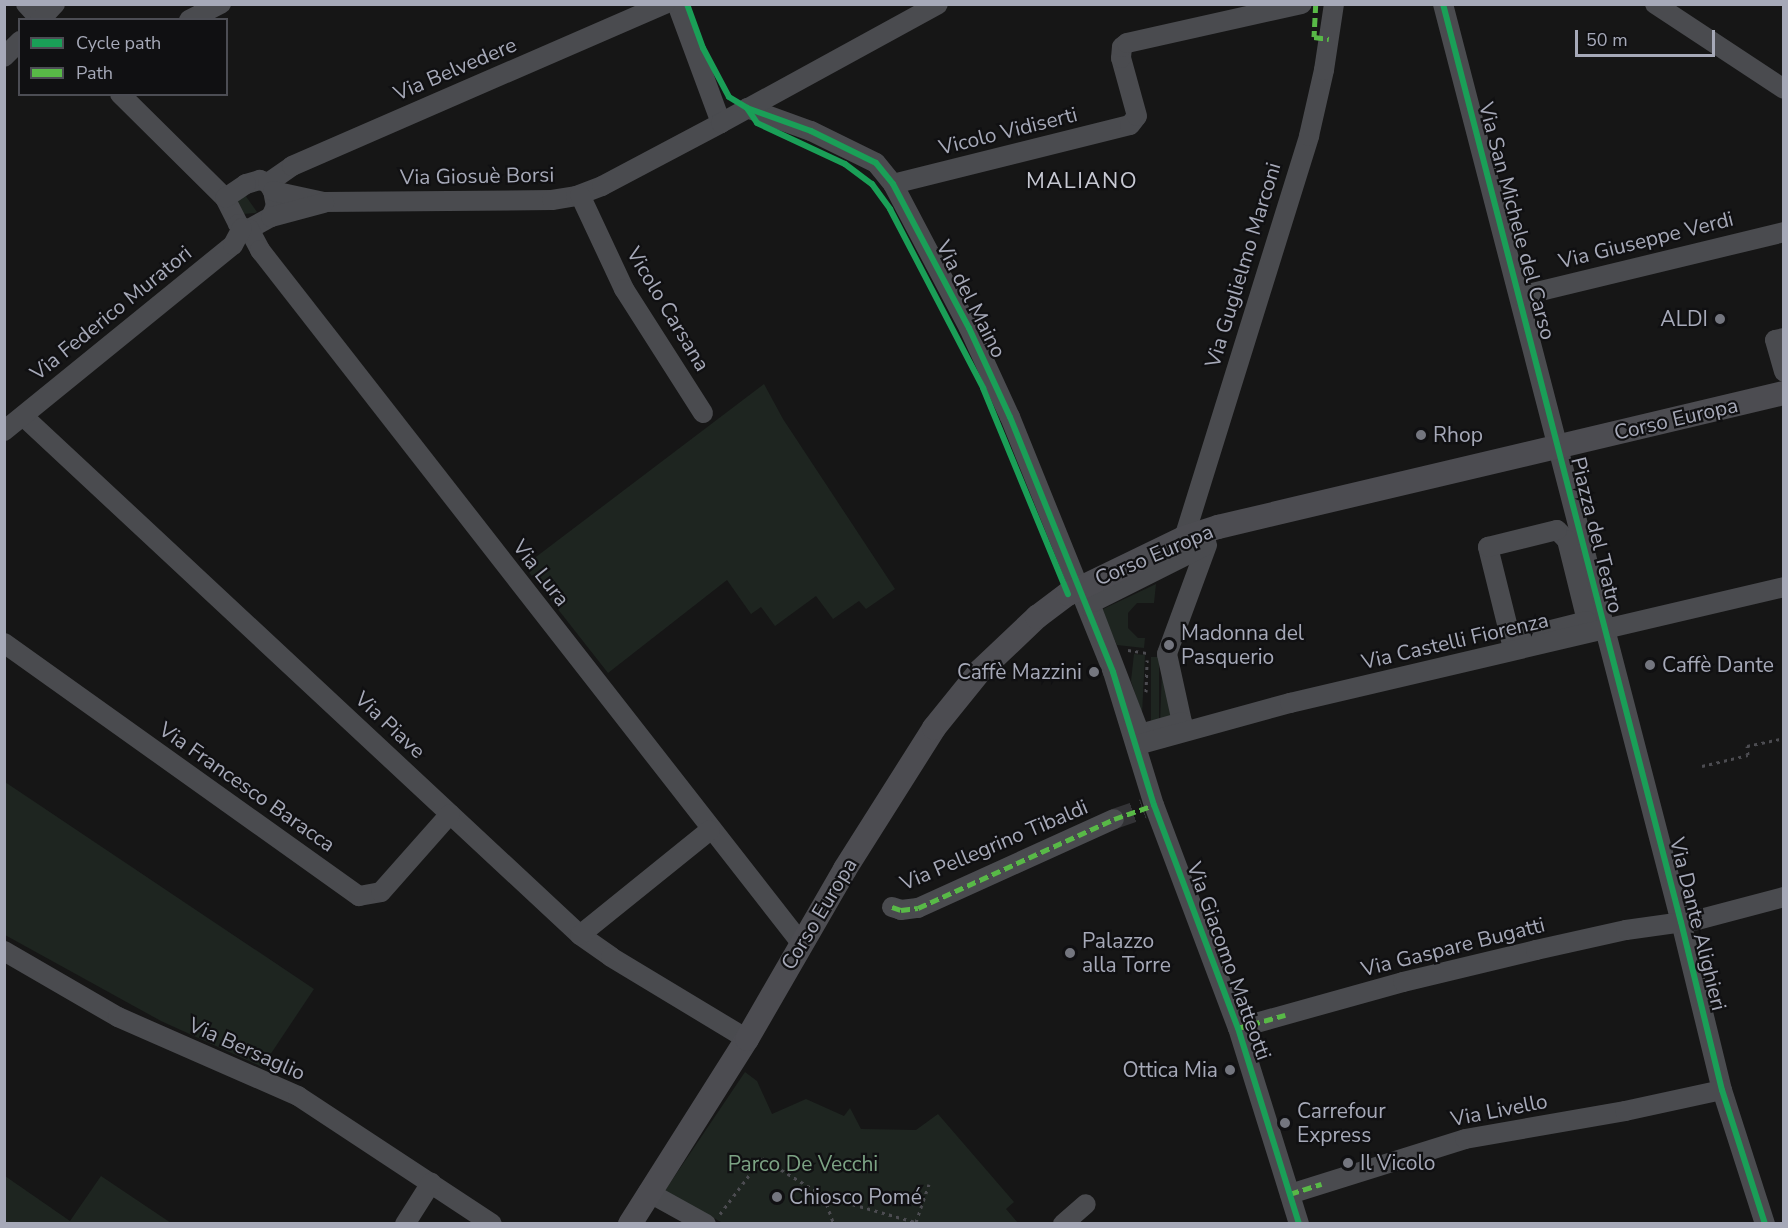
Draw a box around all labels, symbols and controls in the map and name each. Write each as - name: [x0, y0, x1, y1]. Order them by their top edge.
- legend: [18, 18, 228, 96]
- scale bar: [1578, 18, 1718, 56]
- text: 50 m: [1586, 28, 1628, 52]
- text: Cycle path: [76, 31, 161, 55]
- street label: Via Belvedere: [390, 32, 520, 106]
- text: Path: [76, 61, 113, 85]
- street label: Via San Michele del Carso: [1473, 100, 1561, 342]
- street label: Vicolo Vidiserti: [936, 102, 1080, 160]
- street label: Via Guglielmo Marconi: [1200, 159, 1286, 371]
- street label: Via Giosuè Borsi: [400, 162, 554, 190]
- district label: MALIANO: [1026, 169, 1138, 195]
- street label: Via Giuseppe Verdi: [1556, 206, 1736, 274]
- street label: Via del Maino: [931, 236, 1011, 362]
- street label: Via Federico Muratori: [25, 240, 197, 386]
- street label: Vicolo Carsana: [621, 242, 715, 376]
- place label: ALDI: [1660, 306, 1708, 332]
- marker: ALDI: [1713, 312, 1727, 326]
- street label: Corso Europa: [1612, 393, 1740, 445]
- place label: Rhop: [1433, 422, 1483, 448]
- marker: Rhop: [1414, 428, 1428, 442]
- street label: Piazza del Teatro: [1565, 454, 1629, 616]
- street label: Corso Europa: [1091, 519, 1217, 591]
- street label: Via Lura: [507, 535, 575, 611]
- street label: Via Castelli Fiorenza: [1359, 607, 1551, 675]
- place label: Madonna del Pasquerio: [1181, 620, 1304, 670]
- marker: Madonna del Pasquerio: [1162, 638, 1176, 652]
- place label: Caffè Dante: [1662, 652, 1774, 678]
- marker: Caffè Dante: [1643, 658, 1657, 672]
- place label: Caffè Mazzini: [957, 659, 1082, 685]
- marker: Caffè Mazzini: [1087, 665, 1101, 679]
- street label: Via Piave: [350, 686, 430, 764]
- street label: Via Francesco Baracca: [154, 717, 340, 857]
- street label: Via Pellegrino Tibaldi: [896, 794, 1092, 896]
- street label: Via Dante Alighieri: [1664, 835, 1732, 1013]
- street label: Corso Europa: [776, 853, 862, 975]
- street label: Via Giacomo Matteotti: [1181, 859, 1277, 1063]
- street label: Via Gaspare Bugatti: [1359, 912, 1547, 982]
- place label: Palazzo alla Torre: [1082, 928, 1171, 978]
- marker: Palazzo alla Torre: [1063, 946, 1077, 960]
- street label: Via Bersaglio: [185, 1012, 309, 1086]
- place label: Ottica Mia: [1122, 1057, 1218, 1083]
- marker: Ottica Mia: [1223, 1063, 1237, 1077]
- street label: Via Livello: [1449, 1088, 1549, 1132]
- place label: Carrefour Express: [1297, 1098, 1386, 1148]
- marker: Carrefour Express: [1278, 1116, 1292, 1130]
- place label: Il Vicolo: [1360, 1150, 1435, 1176]
- park label: Parco De Vecchi: [728, 1151, 878, 1177]
- marker: Il Vicolo: [1341, 1156, 1355, 1170]
- place label: Chiosco Pomé: [789, 1184, 922, 1210]
- marker: Chiosco Pomé: [770, 1190, 784, 1204]

